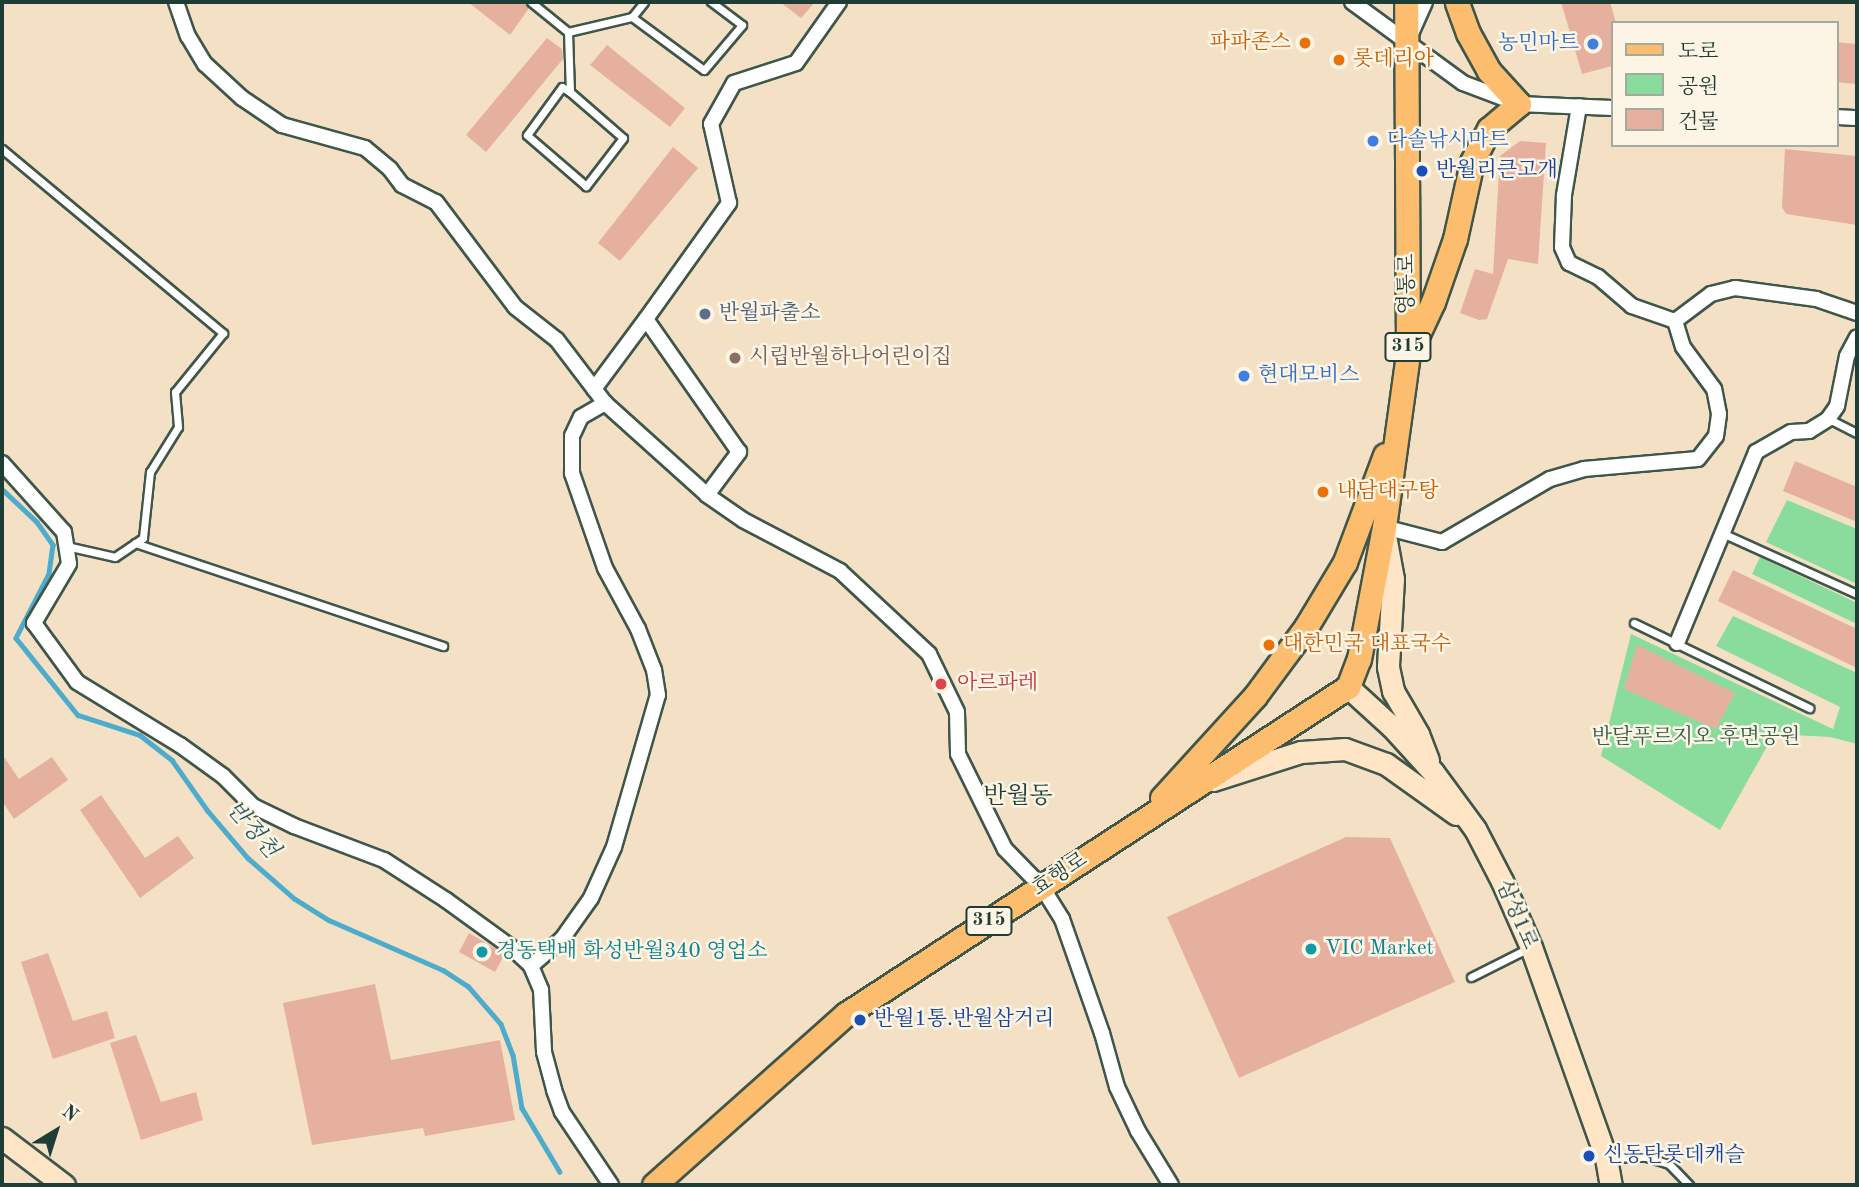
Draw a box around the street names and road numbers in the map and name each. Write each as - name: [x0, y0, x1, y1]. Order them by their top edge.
- street label: 영통로: [1395, 254, 1421, 314]
- road number: 315: [1384, 332, 1432, 362]
- street label: 효행로: [1028, 848, 1092, 902]
- street label: 삼성1로: [1490, 876, 1542, 954]
- road number: 315: [964, 906, 1014, 937]

